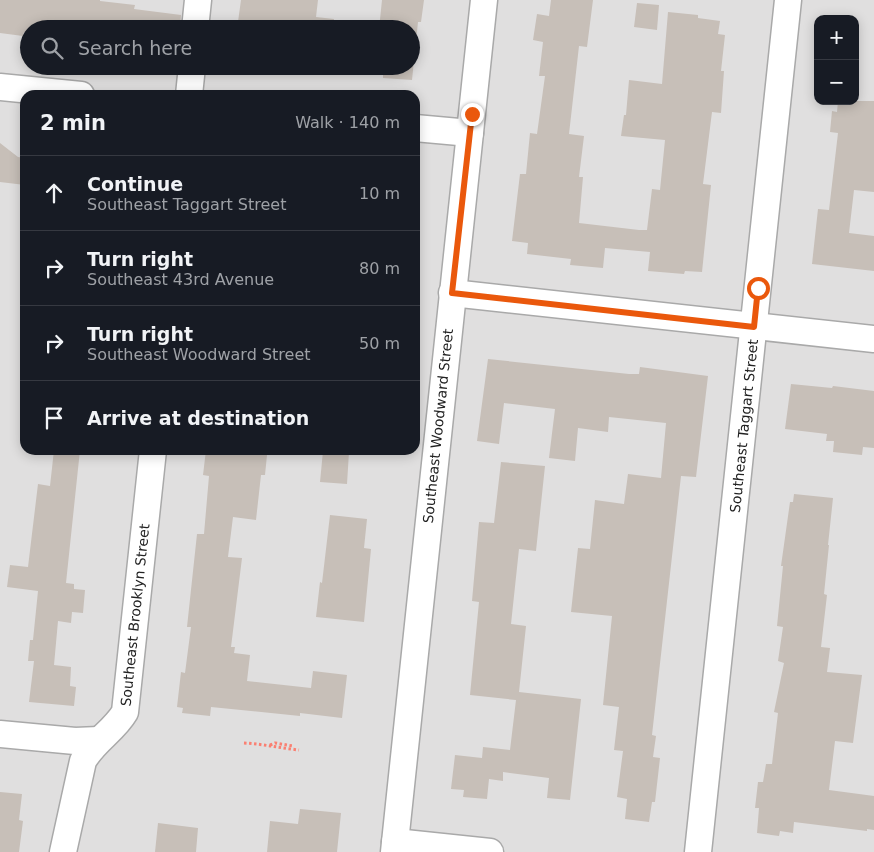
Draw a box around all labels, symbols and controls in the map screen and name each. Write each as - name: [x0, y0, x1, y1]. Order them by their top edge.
- map controls: [814, 15, 859, 105]
- button: +: [814, 15, 859, 60]
- search box: [20, 20, 420, 75]
- icon: search: [38, 34, 66, 62]
- text: Search here: [78, 37, 192, 59]
- button: −: [814, 60, 859, 105]
- route end: [461, 103, 484, 126]
- text: 2 min: [40, 111, 106, 135]
- text: Walk · 140 m: [295, 113, 400, 132]
- text: Continue: [87, 173, 183, 195]
- icon: ahead: [40, 179, 68, 207]
- text: 10 m: [359, 184, 400, 203]
- text: Southeast Taggart Street: [87, 195, 286, 214]
- text: Turn right: [87, 248, 193, 270]
- icon: right: [40, 254, 68, 282]
- text: 80 m: [359, 259, 400, 278]
- text: Southeast 43rd Avenue: [87, 270, 274, 289]
- route start: [747, 277, 770, 300]
- text: Turn right: [87, 323, 193, 345]
- street label: Southeast Woodward Street: [420, 327, 456, 524]
- icon: right: [40, 329, 68, 357]
- text: 50 m: [359, 334, 400, 353]
- street label: Southeast Taggart Street: [727, 338, 761, 514]
- text: Southeast Woodward Street: [87, 345, 311, 364]
- icon: arrive: [40, 404, 68, 432]
- text: Arrive at destination: [87, 407, 309, 429]
- street label: Southeast Brooklyn Street: [117, 522, 153, 707]

